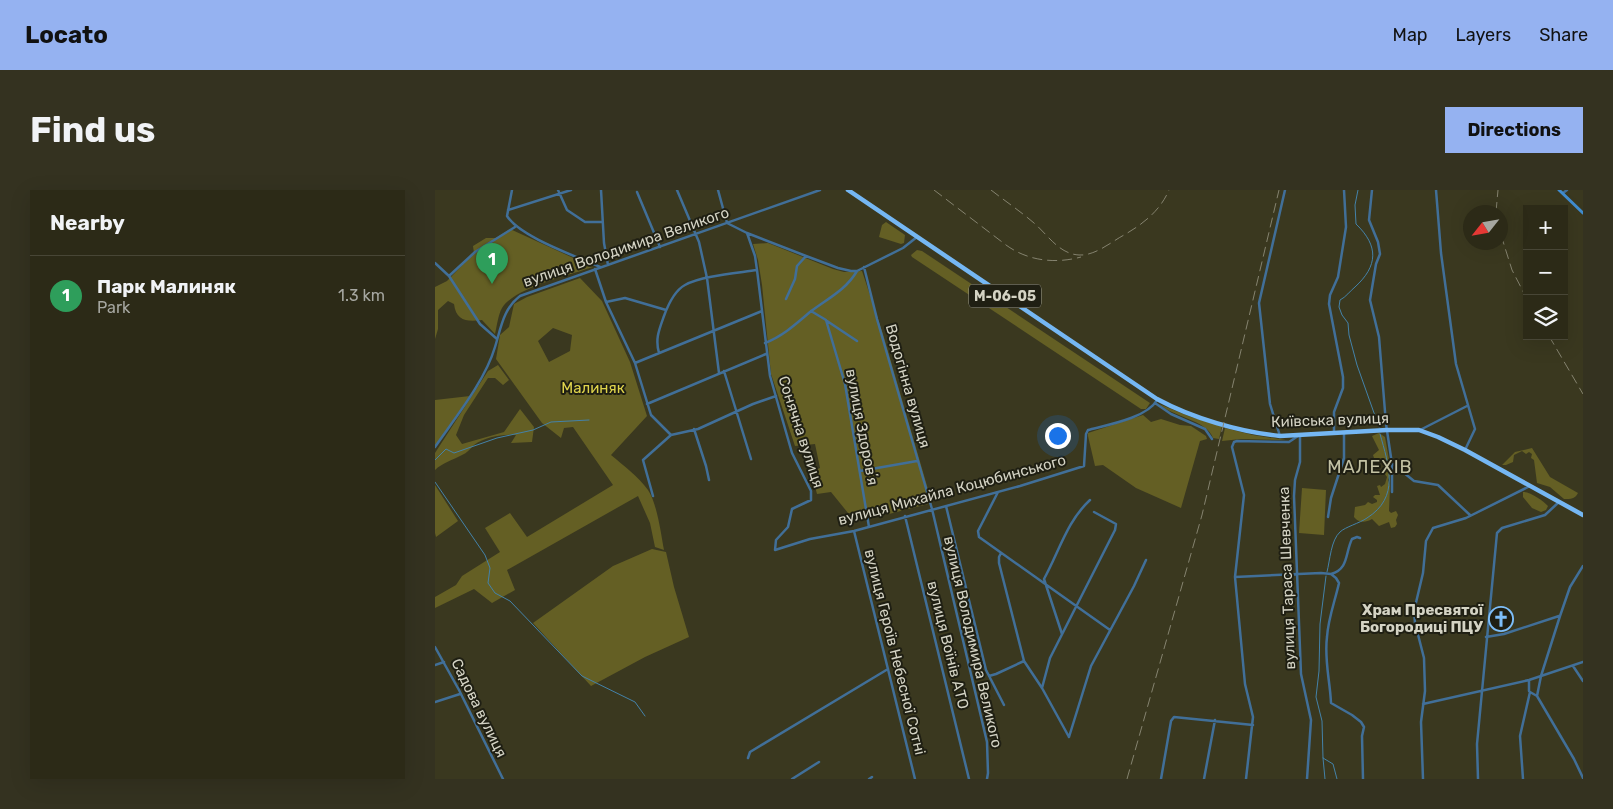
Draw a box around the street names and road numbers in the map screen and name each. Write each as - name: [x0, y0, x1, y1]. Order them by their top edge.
- street label: вулиця Володимира Великого: [521, 203, 731, 291]
- road number: М-06-05: [969, 284, 1041, 308]
- street label: Водогінна вулиця: [882, 322, 934, 450]
- street label: вулиця Здоровʼя: [842, 367, 882, 487]
- street label: Сонячна вулиця: [774, 374, 828, 490]
- street label: Київська вулиця: [1271, 409, 1389, 431]
- street label: вулиця Михайла Коцюбинського: [836, 451, 1068, 529]
- street label: вулиця Тараса Шевченка: [1275, 486, 1299, 670]
- street label: вулиця Володимира Великого: [940, 534, 1006, 750]
- street label: вулиця Героїв Небесної Сотні: [861, 547, 929, 757]
- street label: вулиця Воїнів АТО: [923, 579, 973, 711]
- street label: Садова вулиця: [447, 656, 511, 760]

